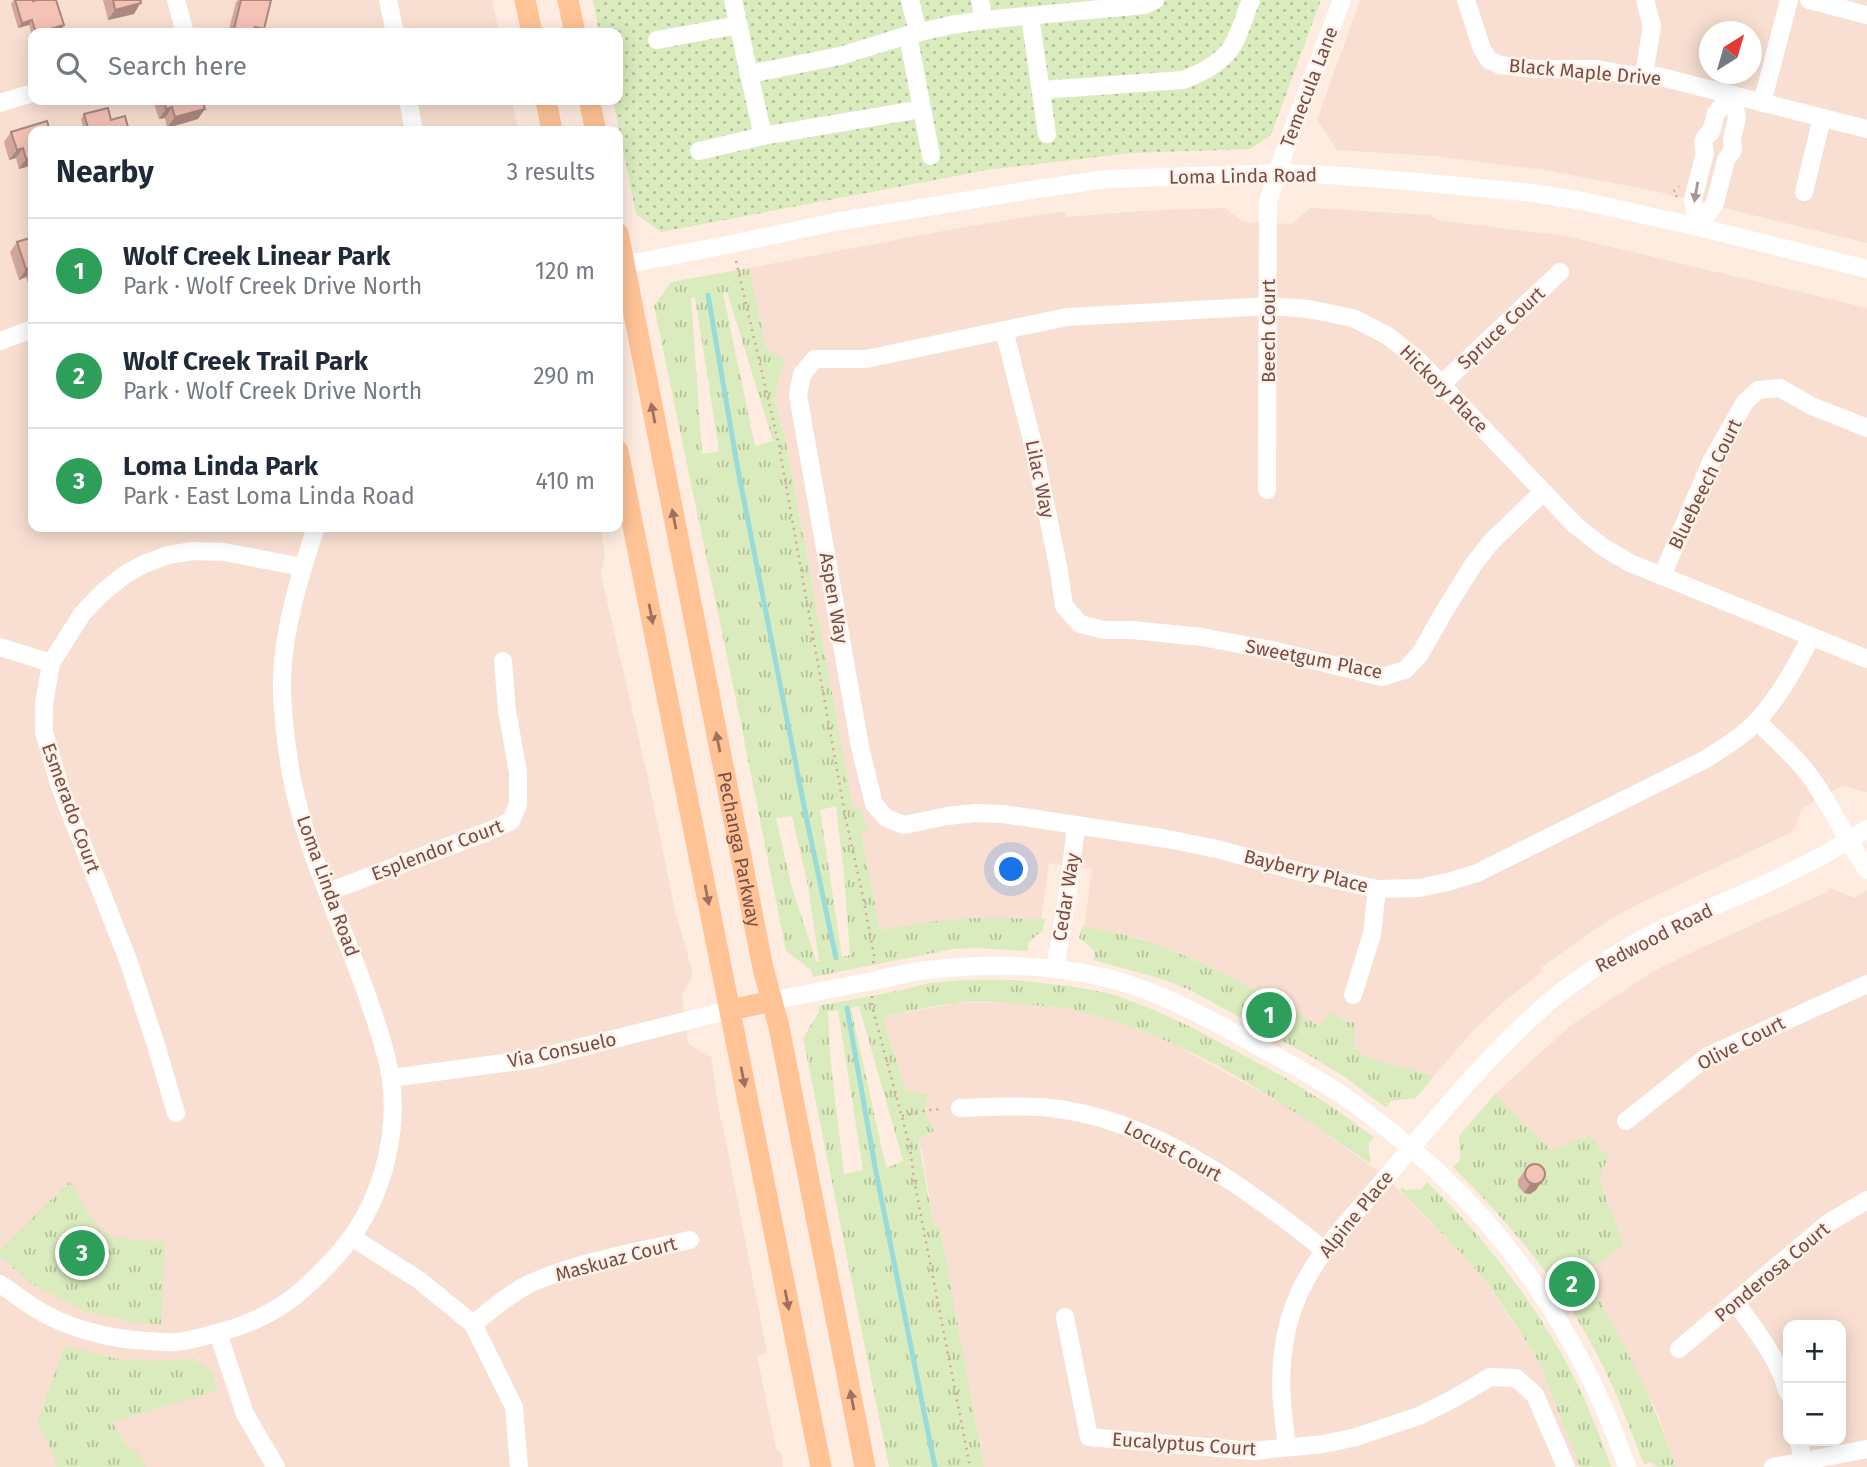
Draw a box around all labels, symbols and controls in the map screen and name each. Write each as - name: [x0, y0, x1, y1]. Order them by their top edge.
- north arrow: [1699, 21, 1762, 84]
- street label: Temecula Lane: [1275, 23, 1343, 151]
- search box: [28, 28, 623, 105]
- icon: search: [52, 48, 90, 86]
- text: Search here: [108, 51, 247, 82]
- street label: Black Maple Drive: [1508, 54, 1662, 90]
- text: Nearby: [56, 154, 154, 190]
- text: 3 results: [507, 158, 595, 186]
- street label: Loma Linda Road: [1169, 163, 1317, 189]
- one-way arrow: [1690, 181, 1701, 203]
- text: Wolf Creek Linear Park: [123, 241, 390, 272]
- text: 1: [74, 257, 84, 285]
- text: 120 m: [535, 257, 595, 285]
- text: Park · Wolf Creek Drive North: [123, 272, 422, 300]
- street label: Beech Court: [1257, 279, 1280, 383]
- street label: Spruce Court: [1453, 282, 1549, 374]
- street label: Hickory Place: [1395, 340, 1493, 438]
- text: Wolf Creek Trail Park: [123, 346, 368, 377]
- text: 2: [73, 362, 85, 390]
- text: 290 m: [533, 362, 595, 390]
- text: Park · Wolf Creek Drive North: [123, 377, 422, 405]
- one-way arrow: [647, 402, 658, 424]
- street label: Bluebeech Court: [1663, 415, 1747, 553]
- street label: Lilac Way: [1021, 438, 1060, 521]
- text: Loma Linda Park: [123, 451, 318, 482]
- text: 3: [73, 467, 85, 495]
- text: 410 m: [535, 467, 595, 495]
- text: Park · East Loma Linda Road: [123, 482, 415, 510]
- one-way arrow: [668, 508, 679, 530]
- street label: Aspen Way: [815, 551, 853, 646]
- one-way arrow: [645, 603, 656, 625]
- street label: Sweetgum Place: [1244, 634, 1384, 684]
- one-way arrow: [713, 731, 724, 753]
- street label: Esmerado Court: [37, 740, 105, 876]
- street label: Pechanga Parkway: [713, 770, 766, 929]
- street label: Loma Linda Road: [292, 812, 364, 960]
- street label: Esplendor Court: [368, 814, 506, 886]
- street label: Bayberry Place: [1241, 844, 1371, 898]
- street label: Cedar Way: [1048, 851, 1084, 943]
- your location: [994, 852, 1028, 886]
- one-way arrow: [702, 884, 713, 906]
- street label: Redwood Road: [1591, 898, 1717, 978]
- pin: 1: [1246, 989, 1292, 1041]
- street label: Olive Court: [1693, 1011, 1789, 1075]
- street label: Via Consuelo: [505, 1027, 619, 1073]
- one-way arrow: [737, 1066, 748, 1088]
- street label: Locust Court: [1120, 1116, 1226, 1186]
- street label: Alpine Place: [1314, 1166, 1398, 1262]
- street label: Ponderosa Court: [1710, 1217, 1834, 1327]
- pin: 3: [59, 1227, 105, 1279]
- street label: Maskuaz Court: [553, 1232, 679, 1286]
- pin: 2: [1549, 1258, 1595, 1310]
- one-way arrow: [782, 1289, 793, 1311]
- map controls: [1783, 1320, 1846, 1446]
- button: +: [1783, 1320, 1846, 1383]
- button: −: [1783, 1383, 1846, 1446]
- one-way arrow: [846, 1389, 857, 1411]
- street label: Eucalyptus Court: [1111, 1427, 1257, 1461]

